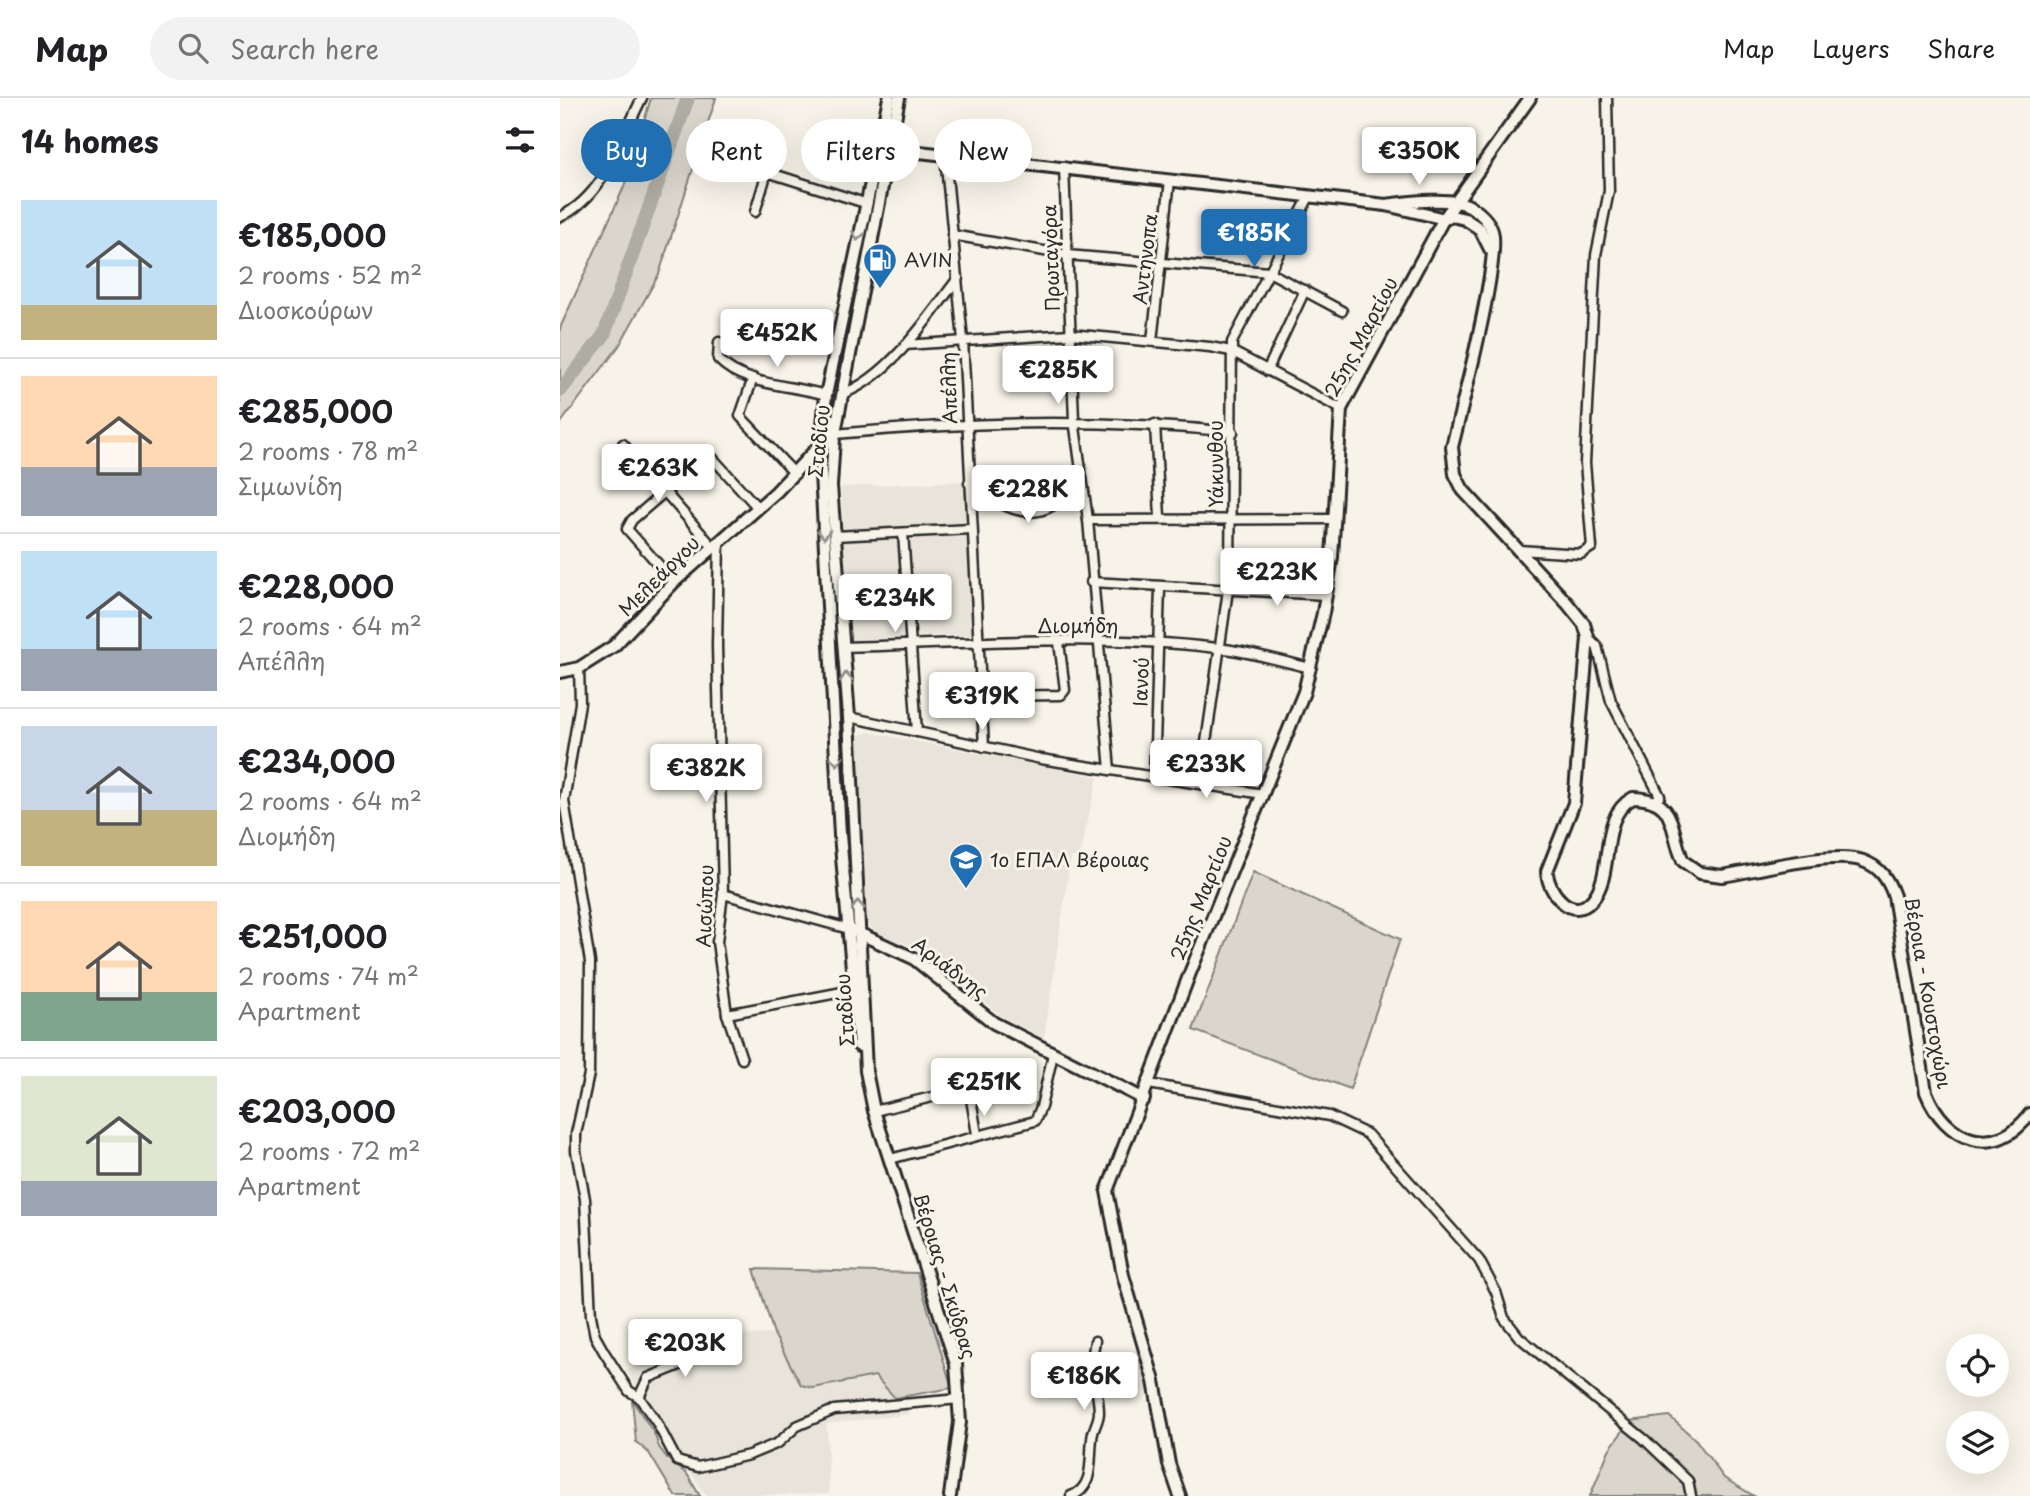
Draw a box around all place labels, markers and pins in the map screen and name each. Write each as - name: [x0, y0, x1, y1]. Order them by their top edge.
- pin: €350K: [1370, 127, 1468, 187]
- pin: €185K: [1205, 209, 1303, 269]
- fuel station icon: AVIN: [861, 241, 899, 290]
- place label: AVIN: [904, 245, 953, 273]
- pin: €452K: [728, 310, 826, 369]
- pin: €285K: [1009, 346, 1107, 406]
- pin: €263K: [609, 444, 707, 504]
- pin: €228K: [979, 466, 1077, 525]
- pin: €223K: [1228, 548, 1326, 608]
- pin: €234K: [846, 574, 944, 634]
- pin: €319K: [933, 672, 1031, 732]
- pin: €233K: [1157, 740, 1255, 800]
- pin: €382K: [657, 744, 755, 804]
- school or university icon: 1ο ΕΠΑΛ Βέροιας: [947, 841, 985, 890]
- place label: 1ο ΕΠΑΛ Βέροιας: [990, 845, 1150, 873]
- pin: €251K: [935, 1058, 1033, 1118]
- pin: €203K: [636, 1320, 734, 1379]
- pin: €186K: [1035, 1352, 1133, 1412]

